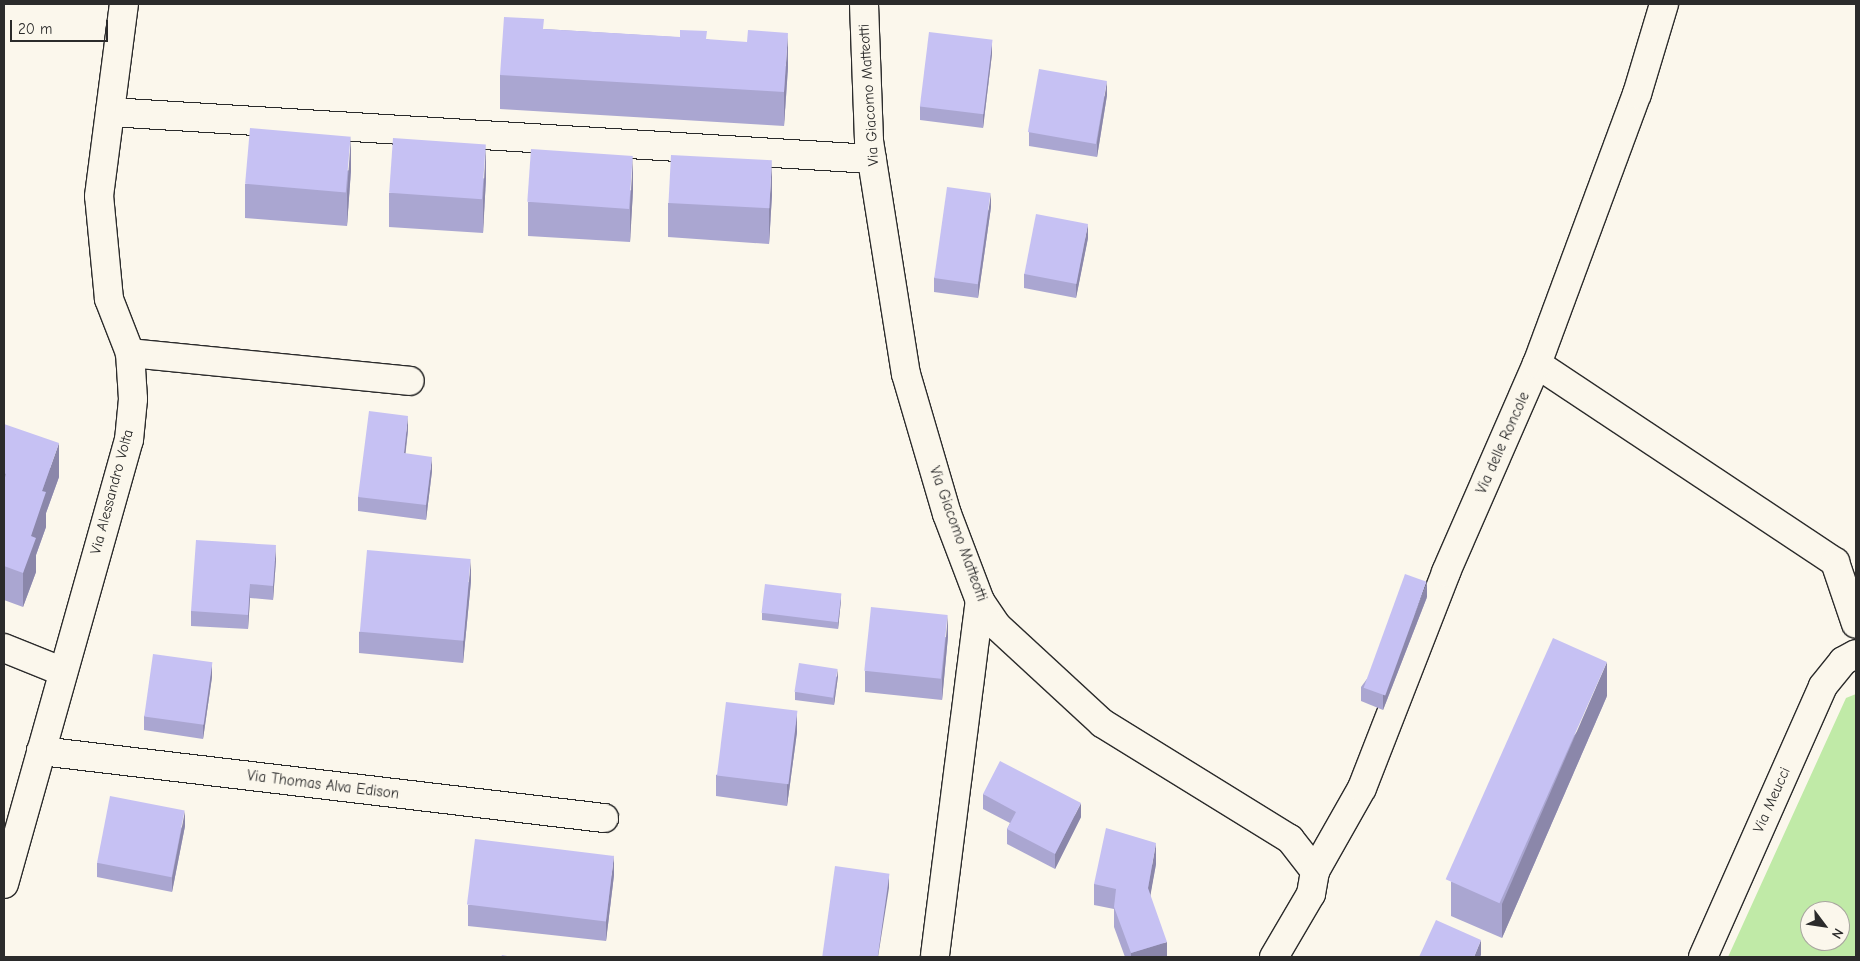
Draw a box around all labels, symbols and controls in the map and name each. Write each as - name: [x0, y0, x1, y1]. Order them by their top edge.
- scale bar: [12, 10, 110, 42]
- text: 20 m: [18, 20, 52, 38]
- street label: Via Giacomo Matteotti: [855, 23, 883, 167]
- street label: Via delle Roncole: [1472, 389, 1534, 497]
- street label: Via Alessandro Volta: [87, 427, 137, 557]
- street label: Via Giacomo Matteotti: [925, 464, 991, 604]
- street label: Via Meucci: [1750, 764, 1794, 836]
- street label: Via Thomas Alva Edison: [246, 767, 400, 803]
- north arrow: [1800, 901, 1850, 951]
- text: N: [1828, 925, 1847, 942]

